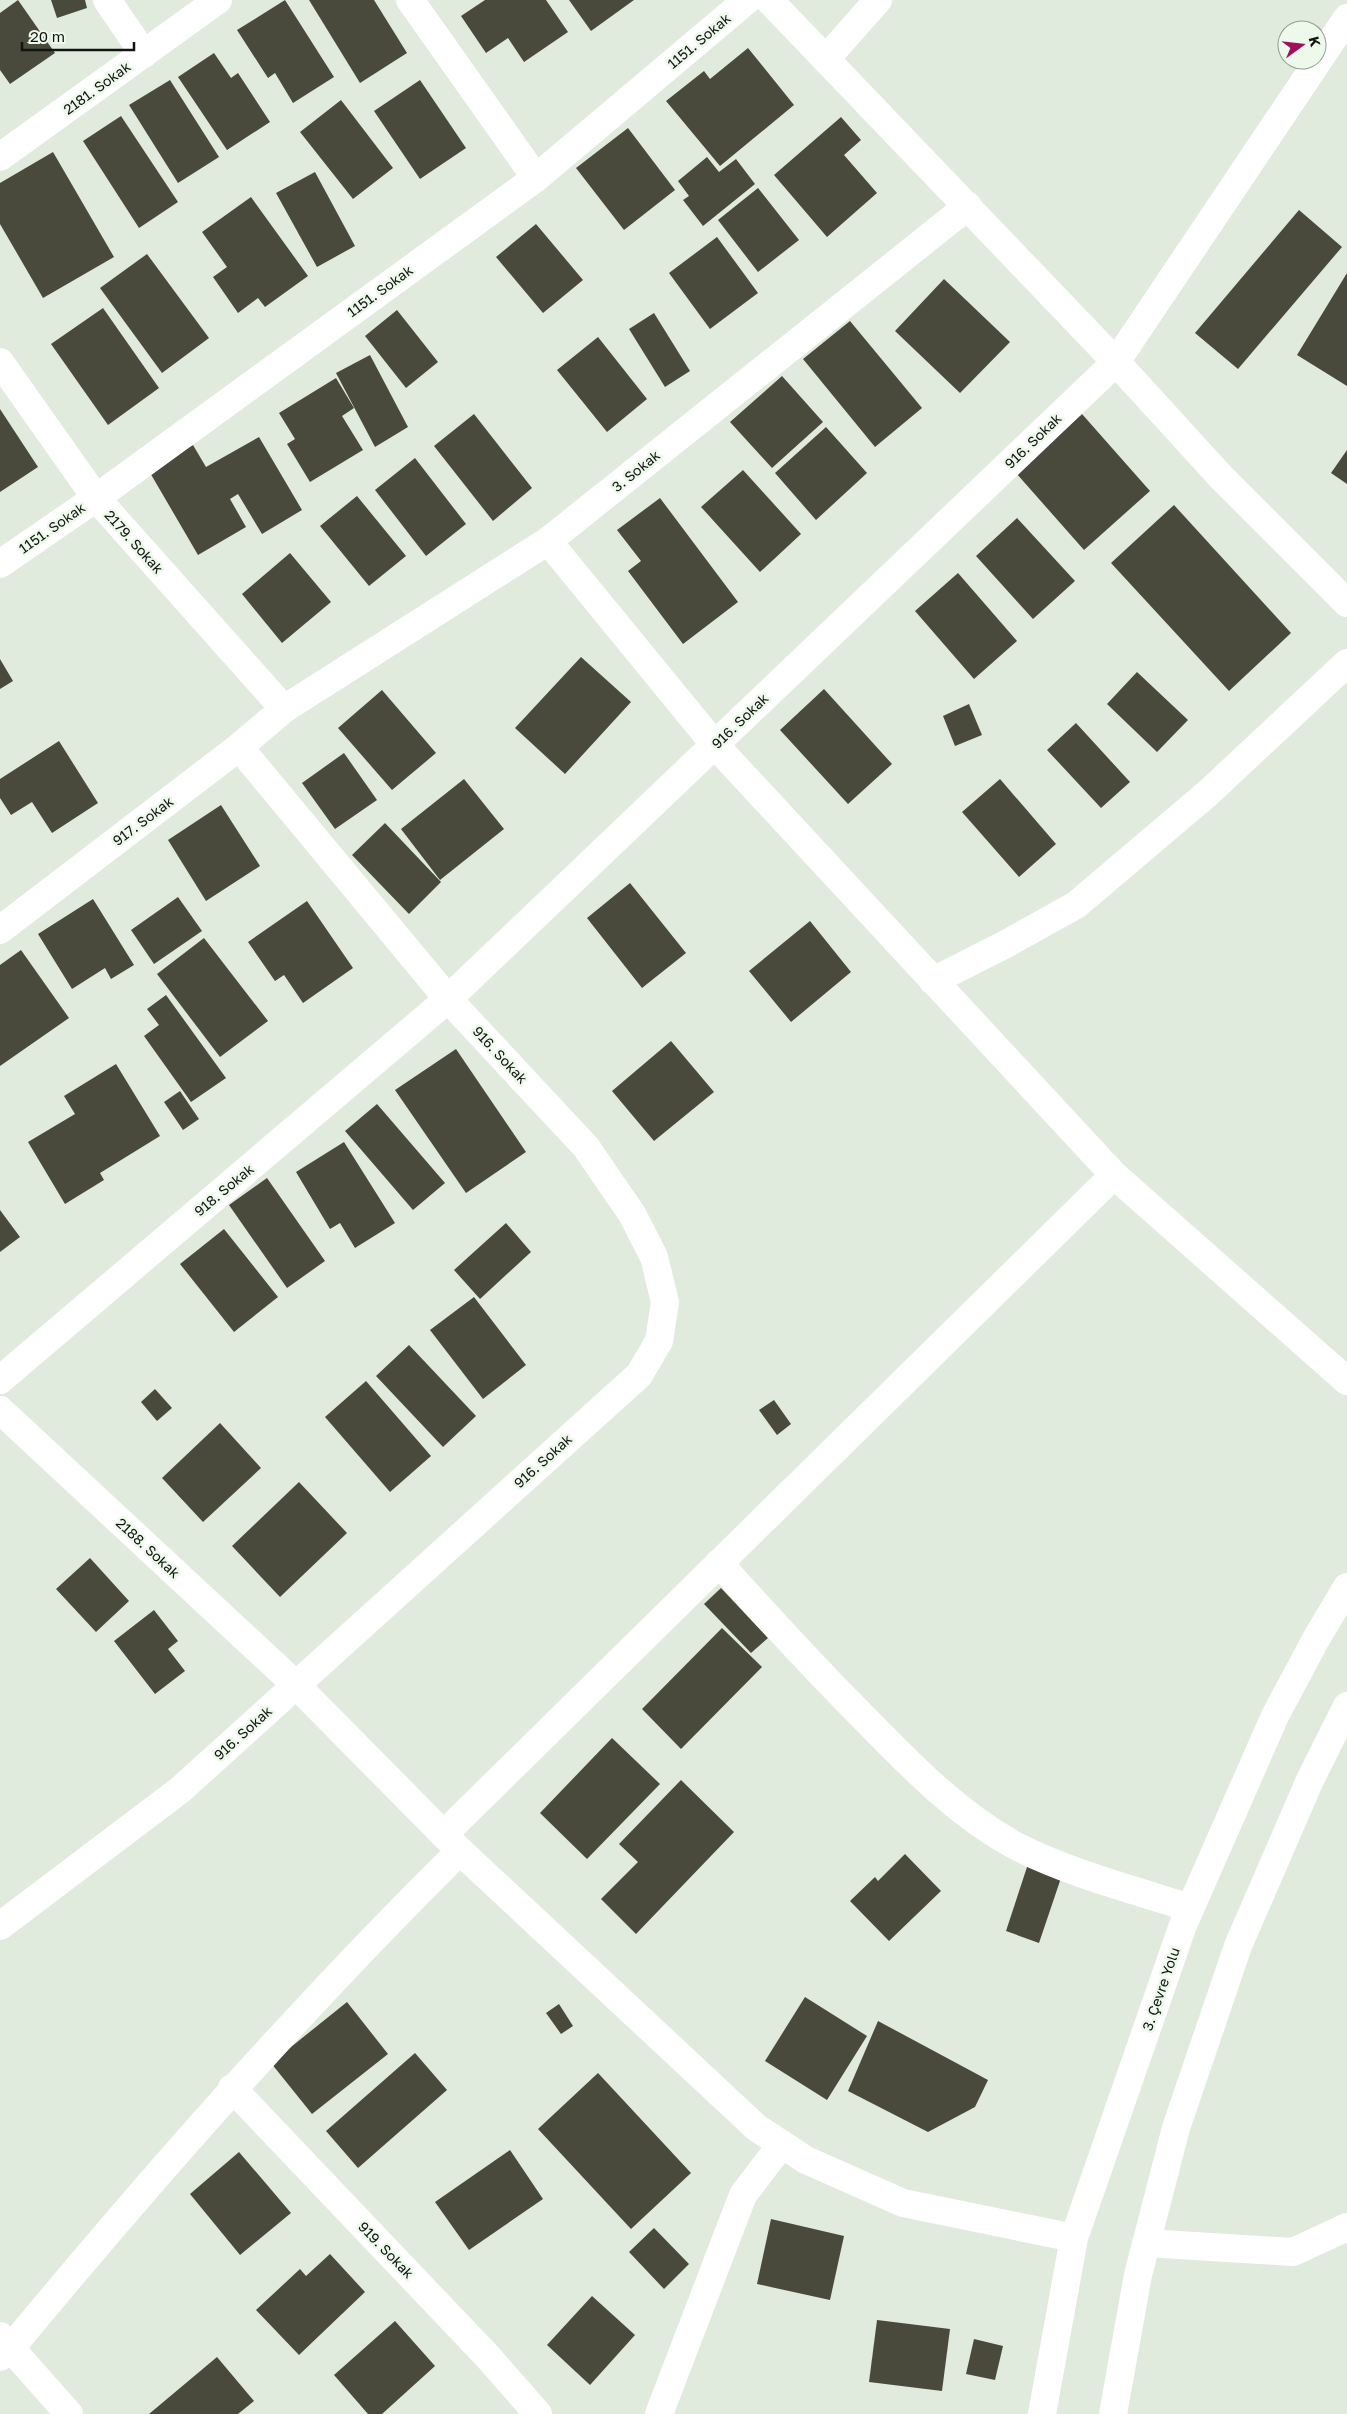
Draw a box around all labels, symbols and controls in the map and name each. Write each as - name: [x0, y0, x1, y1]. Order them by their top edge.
- street label: 1151. Sokak: [664, 9, 734, 72]
- scale bar: [22, 20, 135, 52]
- north arrow: [1277, 20, 1327, 70]
- text: 20 m: [30, 27, 65, 45]
- text: K: [1306, 34, 1325, 49]
- street label: 2181. Sokak: [60, 57, 134, 118]
- street label: 1151. Sokak: [344, 261, 416, 320]
- street label: 916. Sokak: [1001, 409, 1065, 472]
- street label: 3. Sokak: [608, 446, 663, 495]
- street label: 1151. Sokak: [15, 498, 88, 557]
- street label: 2179. Sokak: [101, 506, 167, 577]
- street label: 916. Sokak: [708, 689, 772, 752]
- street label: 917. Sokak: [109, 792, 176, 849]
- street label: 916. Sokak: [469, 1022, 531, 1087]
- street label: 918. Sokak: [190, 1160, 257, 1219]
- street label: 916. Sokak: [510, 1430, 575, 1491]
- street label: 2188. Sokak: [113, 1514, 184, 1581]
- street label: 916. Sokak: [210, 1702, 275, 1763]
- street label: 3. Çevre Yolu: [1138, 1945, 1183, 2033]
- street label: 919. Sokak: [355, 2218, 418, 2282]

